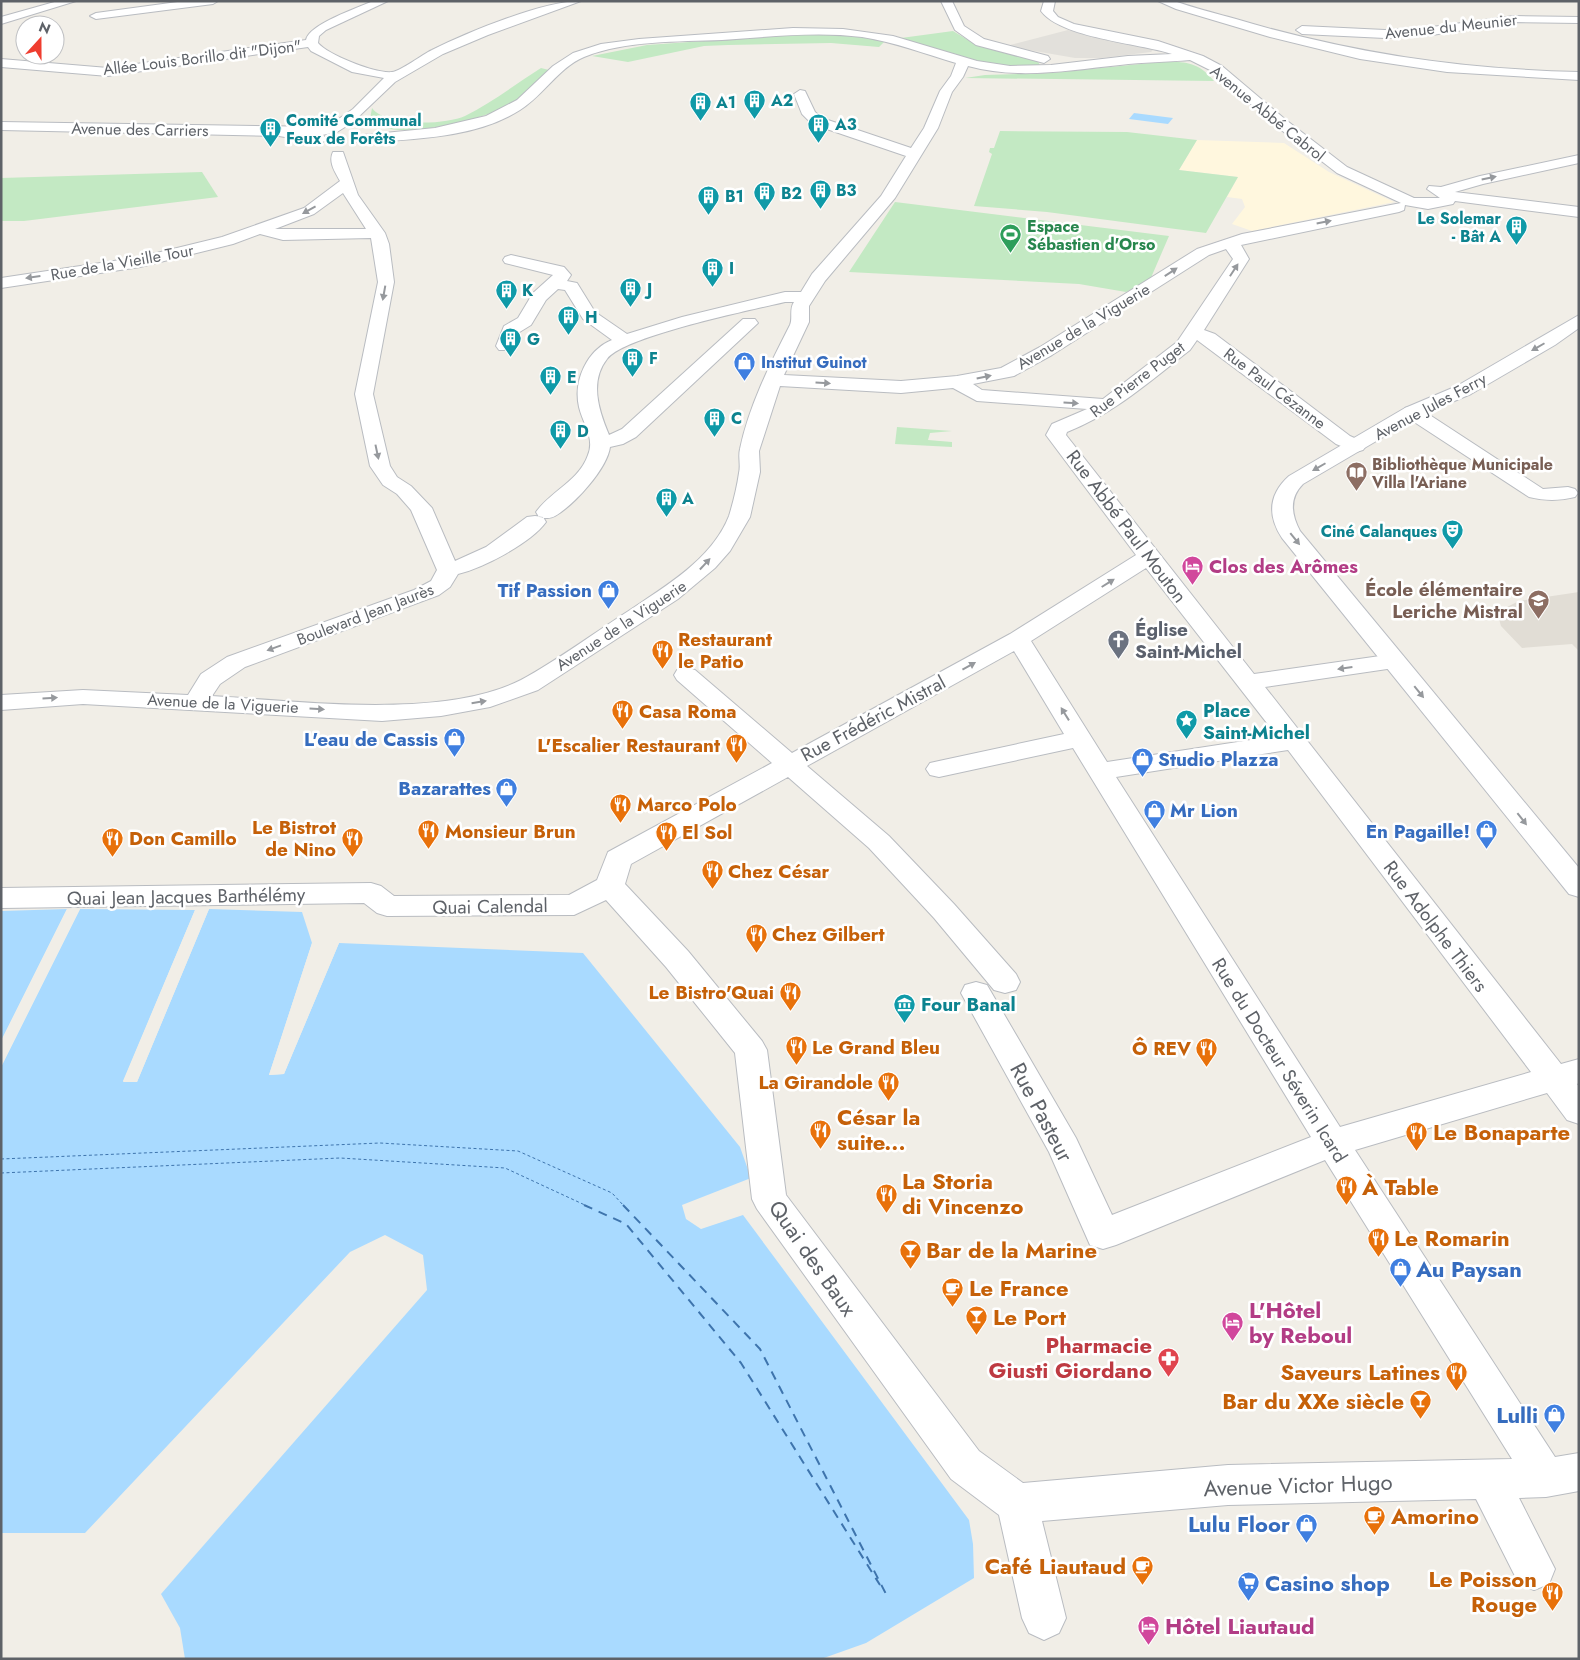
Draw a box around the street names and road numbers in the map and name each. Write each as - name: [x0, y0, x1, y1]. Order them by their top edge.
- street label: Avenue du Meunier: [1384, 8, 1519, 45]
- street label: Allée Louis Borillo dit "Dijon": [102, 34, 303, 81]
- street label: Avenue Abbé Cabrol: [1205, 60, 1330, 167]
- street label: Avenue des Carriers: [71, 117, 209, 142]
- street label: Rue de la Vieille Tour: [49, 239, 196, 286]
- street label: Avenue de la Viguerie: [1012, 278, 1154, 375]
- street label: Rue Pierre Puget: [1085, 336, 1190, 423]
- street label: Rue Paul Cézanne: [1219, 342, 1331, 434]
- street label: Avenue Jules Ferry: [1370, 367, 1491, 446]
- street label: Rue Abbé Paul Mouton: [1060, 444, 1193, 608]
- street label: Avenue de la Viguerie: [552, 575, 691, 676]
- street label: Boulevard Jean Jaurès: [293, 578, 437, 651]
- street label: Rue Frédéric Mistral: [796, 669, 951, 768]
- street label: Avenue de la Viguerie: [147, 688, 299, 719]
- street label: Rue Adolphe Thiers: [1377, 855, 1494, 998]
- street label: Quai Jean Jacques Barthélémy: [67, 881, 306, 912]
- street label: Quai Calendal: [432, 892, 548, 921]
- street label: Rue du Docteur Séverin Icard: [1205, 953, 1354, 1168]
- street label: Rue Pasteur: [1002, 1057, 1082, 1168]
- street label: Quai des Baux: [761, 1194, 865, 1323]
- street label: Avenue Victor Hugo: [1203, 1466, 1393, 1504]

